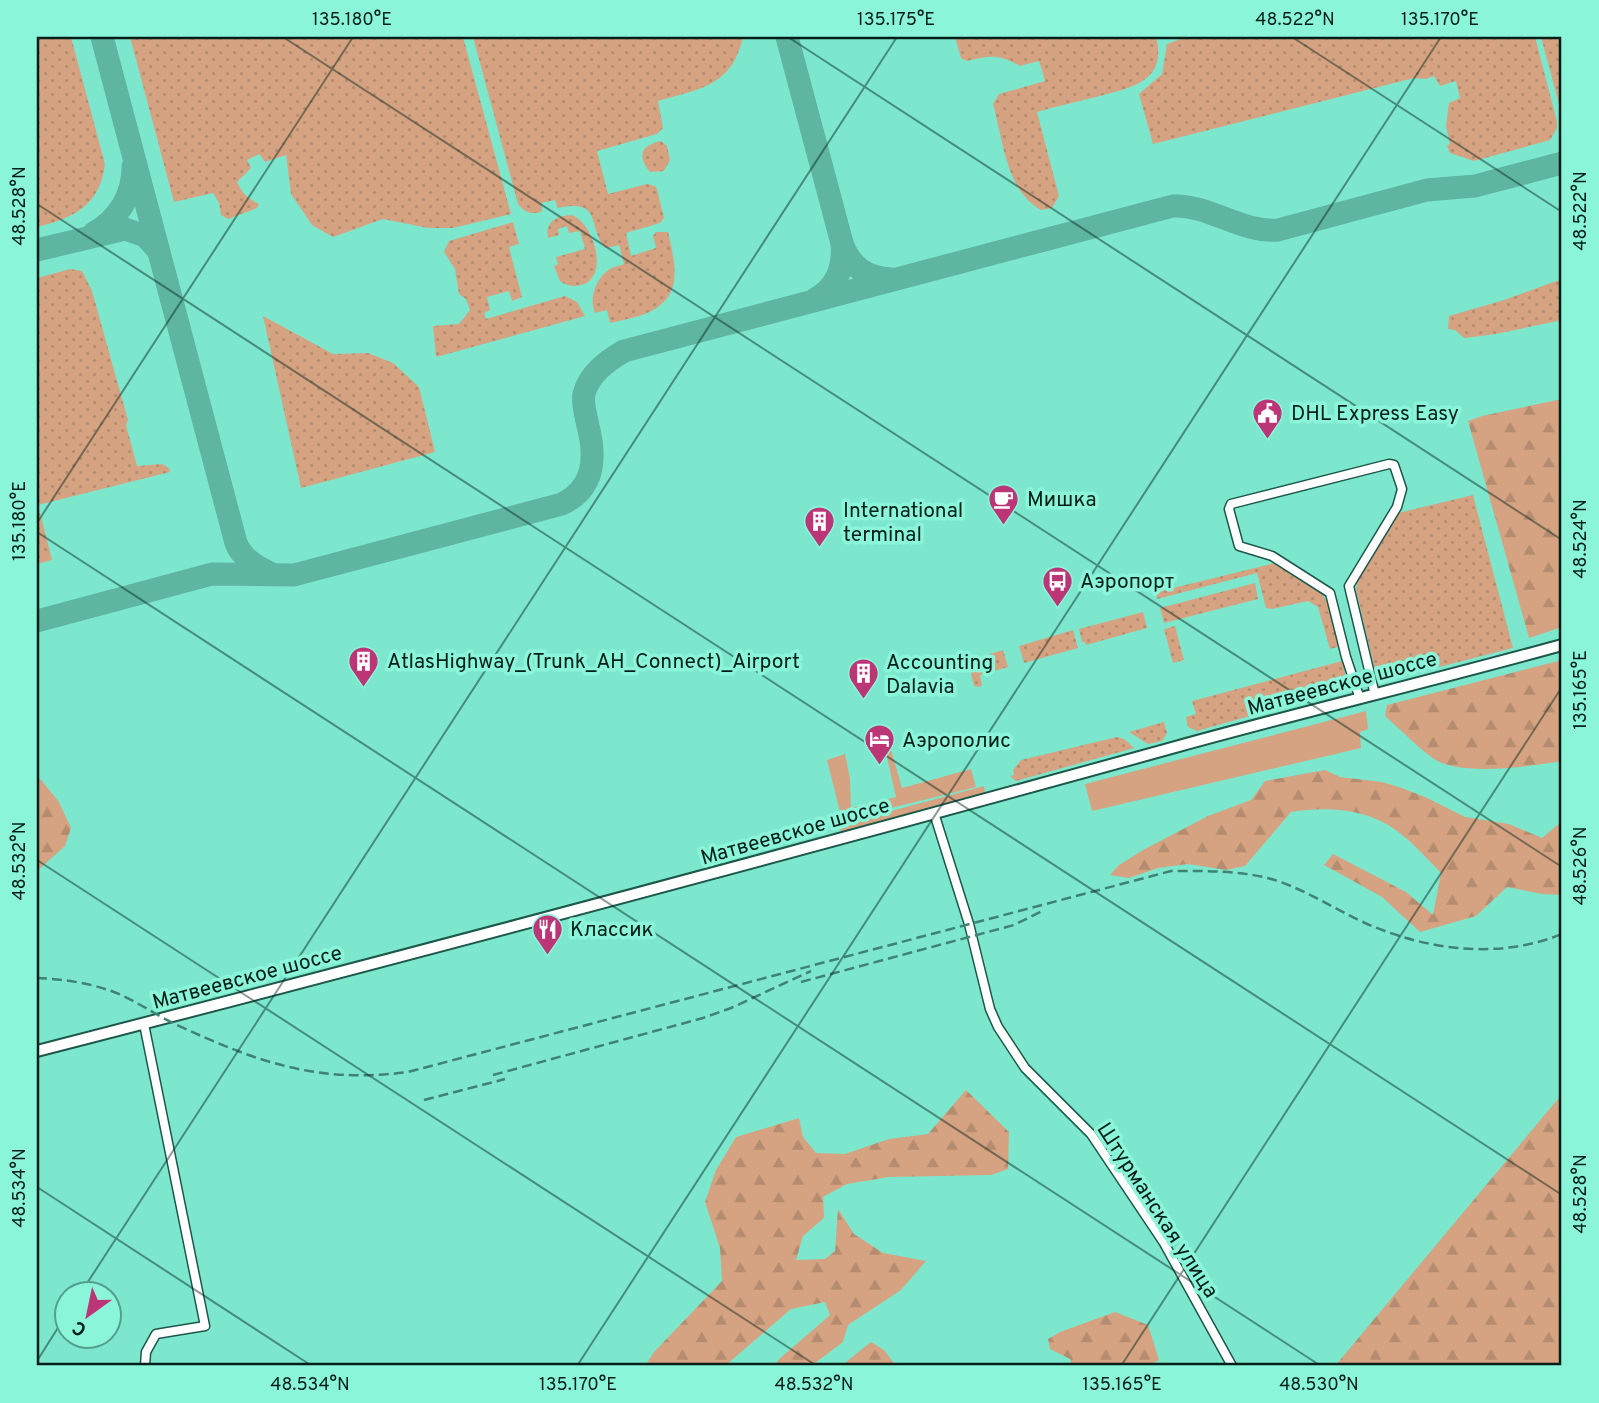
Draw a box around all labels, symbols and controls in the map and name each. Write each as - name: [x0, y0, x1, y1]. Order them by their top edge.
- text: 135.180°E: [312, 9, 392, 32]
- text: 135.175°E: [857, 9, 935, 32]
- text: 48.522°N: [1255, 9, 1335, 32]
- text: 135.170°E: [1401, 9, 1479, 32]
- text: 48.528°N: [9, 166, 32, 246]
- text: 48.522°N: [1570, 171, 1593, 251]
- public building icon: DHL Express Easy: [1251, 396, 1285, 440]
- place label: DHL Express Easy: [1291, 401, 1459, 428]
- text: 135.180°E: [9, 481, 32, 561]
- cafe icon: Мишка: [987, 482, 1021, 526]
- place label: Мишка: [1027, 487, 1096, 514]
- place label: International terminal: [843, 498, 963, 549]
- text: 48.524°N: [1570, 499, 1593, 579]
- building icon: International terminal: [803, 505, 837, 549]
- bus stop icon: Аэропорт: [1040, 564, 1074, 608]
- place label: Аэропорт: [1080, 569, 1174, 596]
- building icon: AtlasHighway_(Trunk_AH_Connect)_Airport: [347, 644, 381, 688]
- street label: Матвеевское шоссе: [1244, 646, 1440, 723]
- place label: AtlasHighway_(Trunk_AH_Connect)_Airport: [387, 649, 800, 676]
- place label: Accounting Dalavia: [886, 650, 993, 701]
- text: 135.165°E: [1570, 650, 1593, 730]
- building icon: Accounting Dalavia: [846, 657, 880, 701]
- hotel icon: Аэрополис: [862, 723, 896, 767]
- place label: Аэрополис: [902, 728, 1011, 755]
- street label: Матвеевское шоссе: [698, 793, 893, 872]
- text: 48.532°N: [9, 822, 32, 900]
- text: 48.526°N: [1570, 826, 1593, 906]
- restaurant icon: Классик: [530, 912, 564, 956]
- place label: Классик: [570, 917, 654, 944]
- street label: Матвеевское шоссе: [149, 940, 345, 1017]
- street label: Штурманская улица: [1090, 1118, 1224, 1304]
- text: 48.534°N: [9, 1148, 32, 1228]
- text: 48.528°N: [1570, 1154, 1593, 1234]
- north arrow: [52, 1280, 122, 1350]
- text: С: [68, 1314, 91, 1341]
- text: 48.534°N: [270, 1374, 350, 1397]
- text: 135.170°E: [539, 1374, 617, 1397]
- text: 48.532°N: [775, 1374, 853, 1397]
- text: 135.165°E: [1082, 1374, 1162, 1397]
- text: 48.530°N: [1279, 1374, 1359, 1397]

